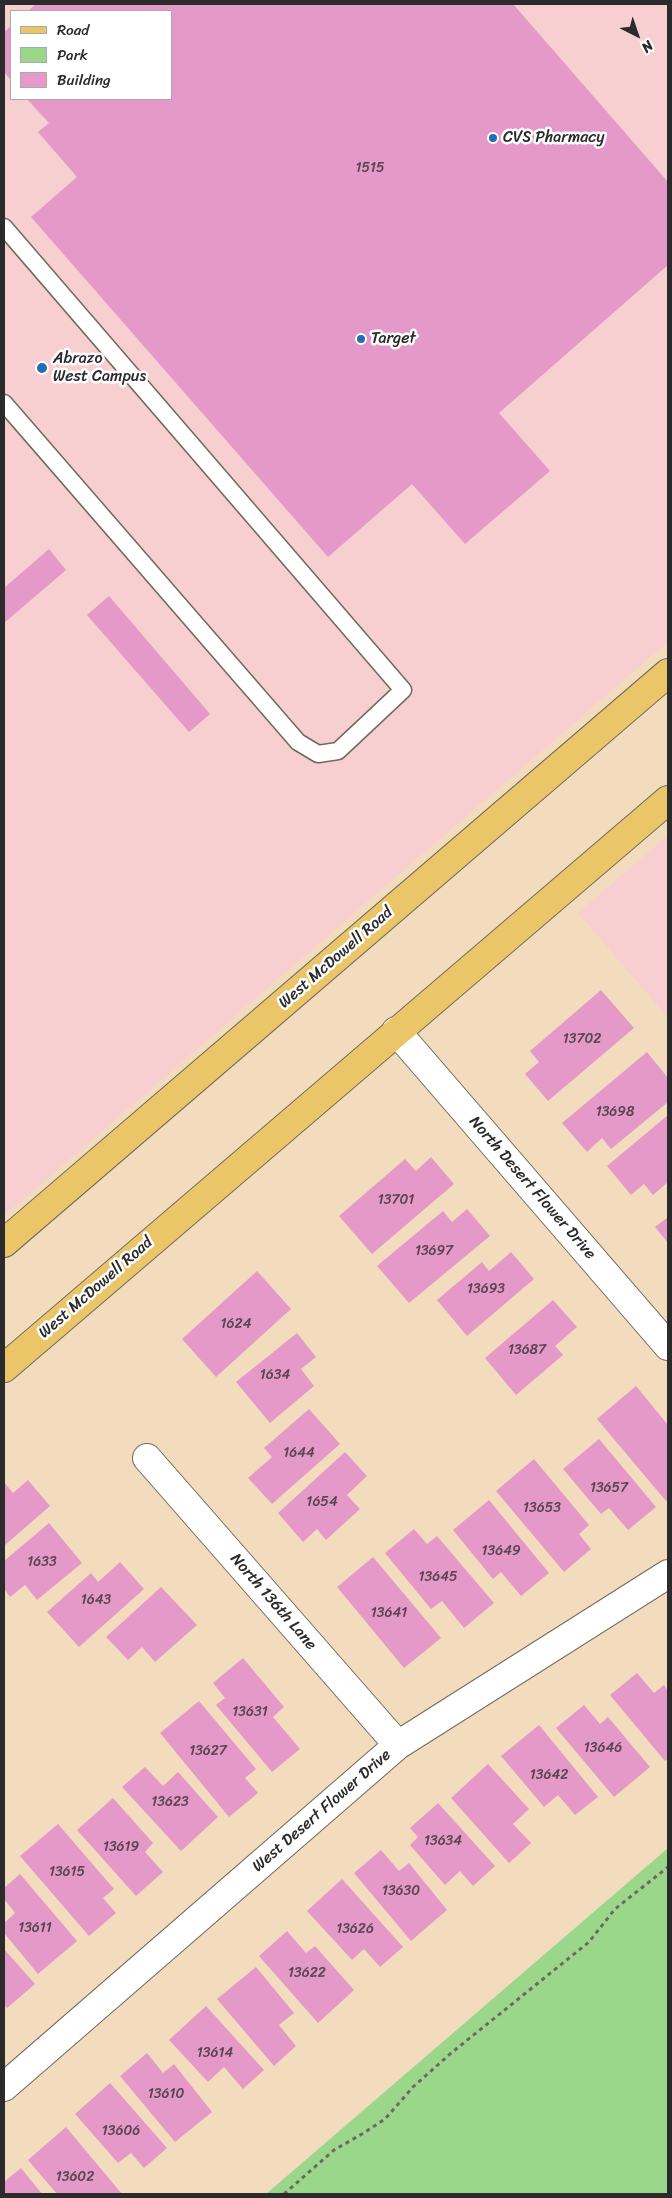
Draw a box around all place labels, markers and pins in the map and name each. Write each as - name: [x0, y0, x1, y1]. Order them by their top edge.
- place label: CVS Pharmacy: [503, 128, 604, 148]
- marker: CVS Pharmacy: [487, 132, 499, 144]
- place label: Target: [371, 329, 416, 349]
- marker: Target: [355, 333, 367, 345]
- place label: Abrazo West Campus: [53, 349, 146, 387]
- marker: Abrazo West Campus: [35, 361, 49, 375]

